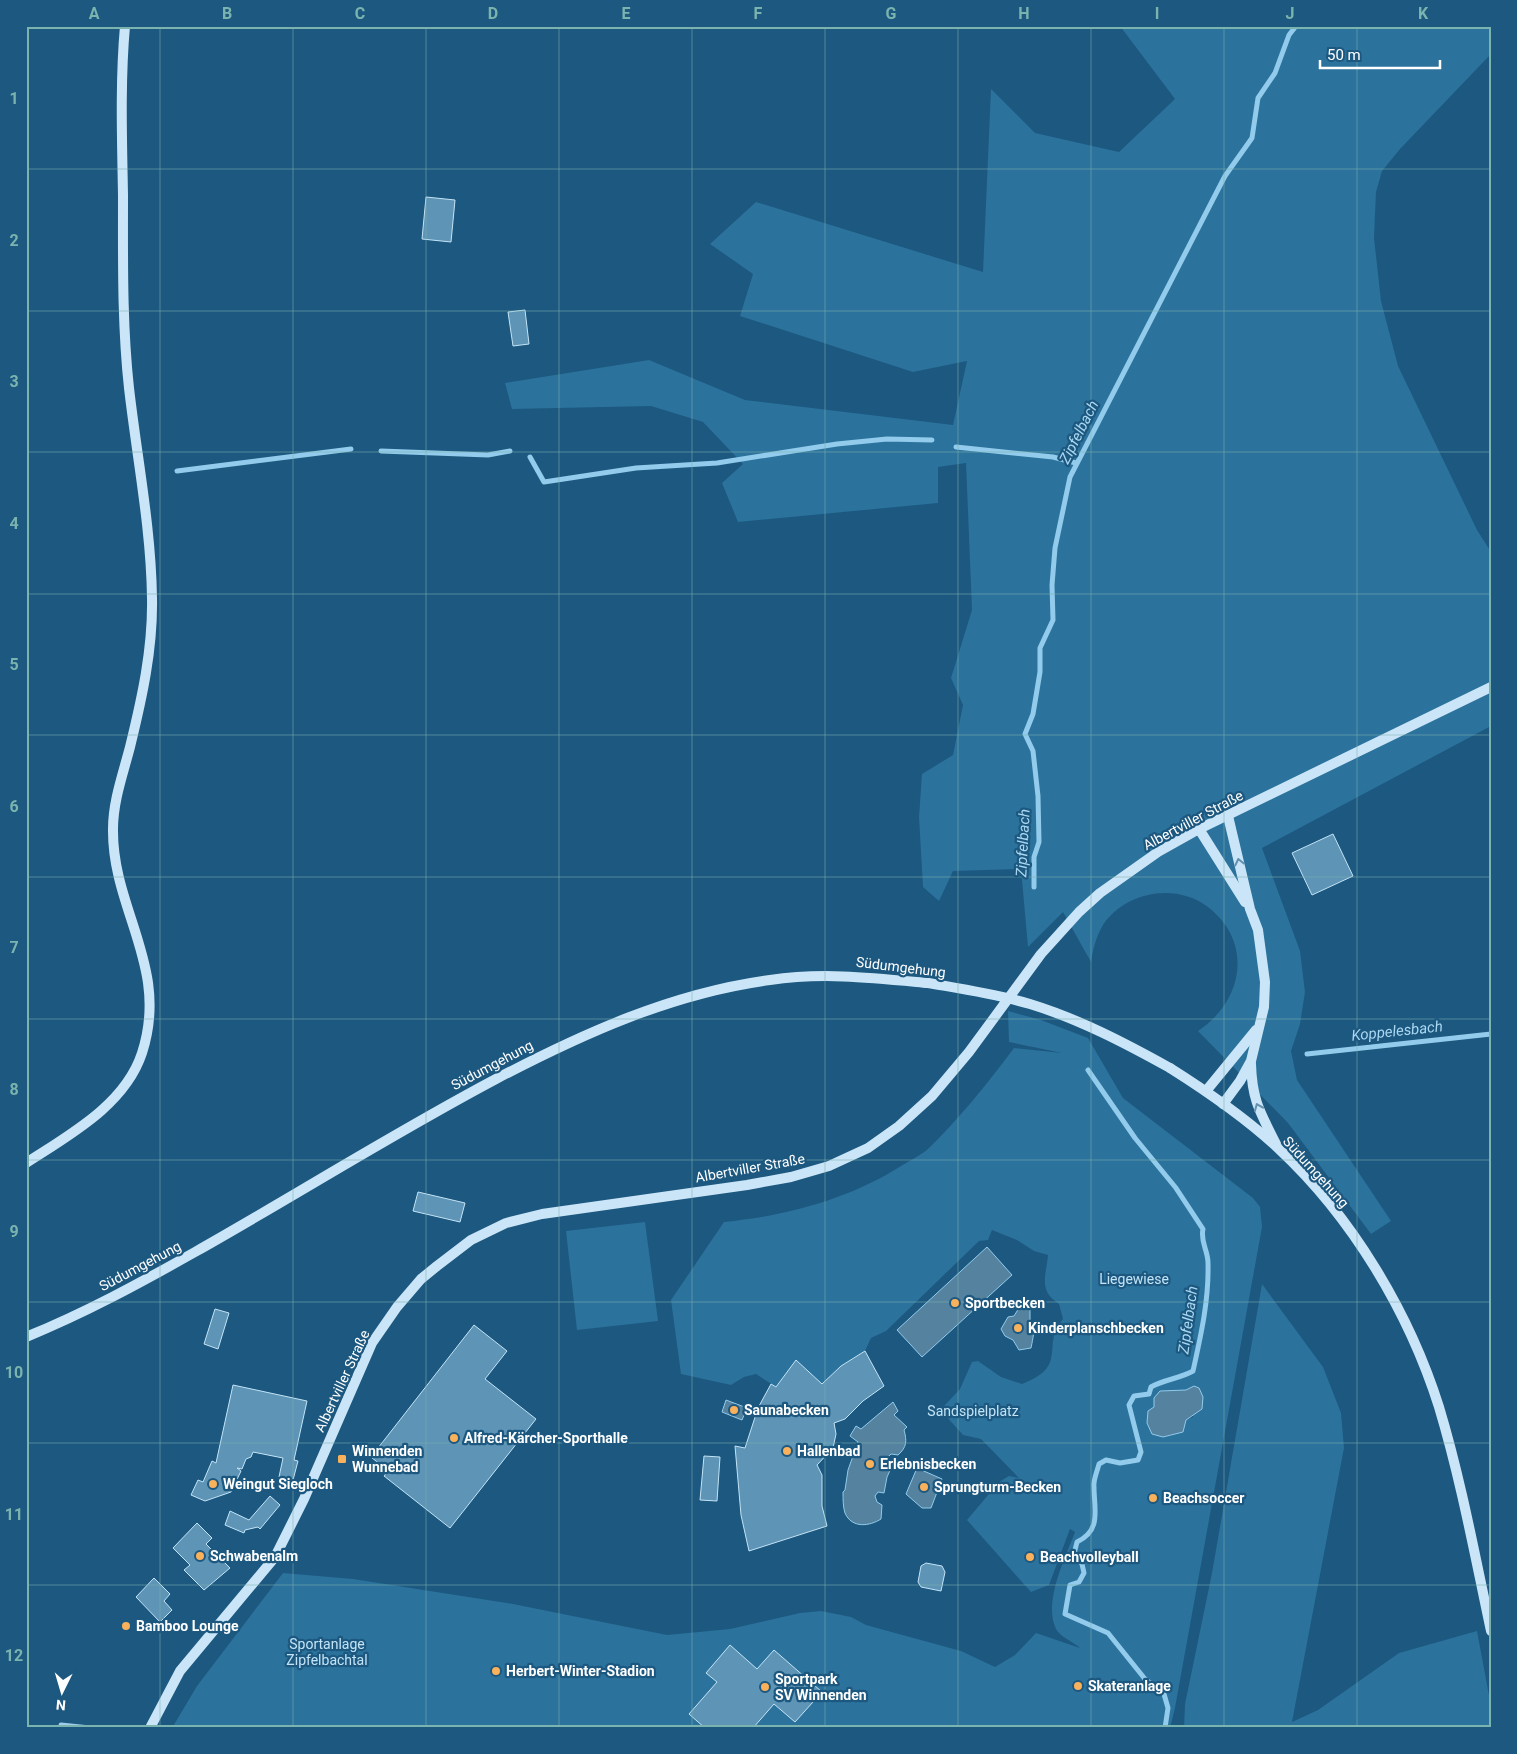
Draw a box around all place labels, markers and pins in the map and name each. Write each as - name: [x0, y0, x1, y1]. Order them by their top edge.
- place label: Sportbecken: [965, 1295, 1045, 1311]
- marker: Sportbecken: [949, 1297, 961, 1309]
- place label: Kinderplanschbecken: [1028, 1320, 1164, 1336]
- marker: Kinderplanschbecken: [1012, 1322, 1024, 1334]
- place label: Saunabecken: [744, 1402, 829, 1418]
- marker: Saunabecken: [728, 1404, 740, 1416]
- place label: Alfred-Kärcher-Sporthalle: [464, 1430, 628, 1446]
- marker: Alfred-Kärcher-Sporthalle: [448, 1432, 460, 1444]
- place label: Winnenden Wunnebad: [352, 1443, 423, 1475]
- place label: Hallenbad: [797, 1443, 861, 1459]
- marker: Hallenbad: [781, 1445, 793, 1457]
- marker: Winnenden Wunnebad: [336, 1453, 348, 1465]
- place label: Erlebnisbecken: [880, 1456, 977, 1472]
- marker: Erlebnisbecken: [864, 1458, 876, 1470]
- place label: Weingut Siegloch: [223, 1476, 333, 1492]
- marker: Weingut Siegloch: [207, 1478, 219, 1490]
- place label: Sprungturm-Becken: [934, 1479, 1061, 1495]
- marker: Sprungturm-Becken: [918, 1481, 930, 1493]
- place label: Beachsoccer: [1163, 1490, 1245, 1506]
- marker: Beachsoccer: [1147, 1492, 1159, 1504]
- place label: Schwabenalm: [210, 1548, 298, 1564]
- place label: Beachvolleyball: [1040, 1549, 1139, 1565]
- marker: Schwabenalm: [194, 1550, 206, 1562]
- marker: Beachvolleyball: [1024, 1551, 1036, 1563]
- place label: Bamboo Lounge: [136, 1618, 239, 1634]
- marker: Bamboo Lounge: [120, 1620, 132, 1632]
- place label: Herbert-Winter-Stadion: [506, 1663, 655, 1679]
- marker: Herbert-Winter-Stadion: [490, 1665, 502, 1677]
- place label: Sportpark SV Winnenden: [775, 1671, 867, 1703]
- place label: Skateranlage: [1088, 1678, 1171, 1694]
- marker: Skateranlage: [1072, 1680, 1084, 1692]
- marker: Sportpark SV Winnenden: [759, 1681, 771, 1693]

